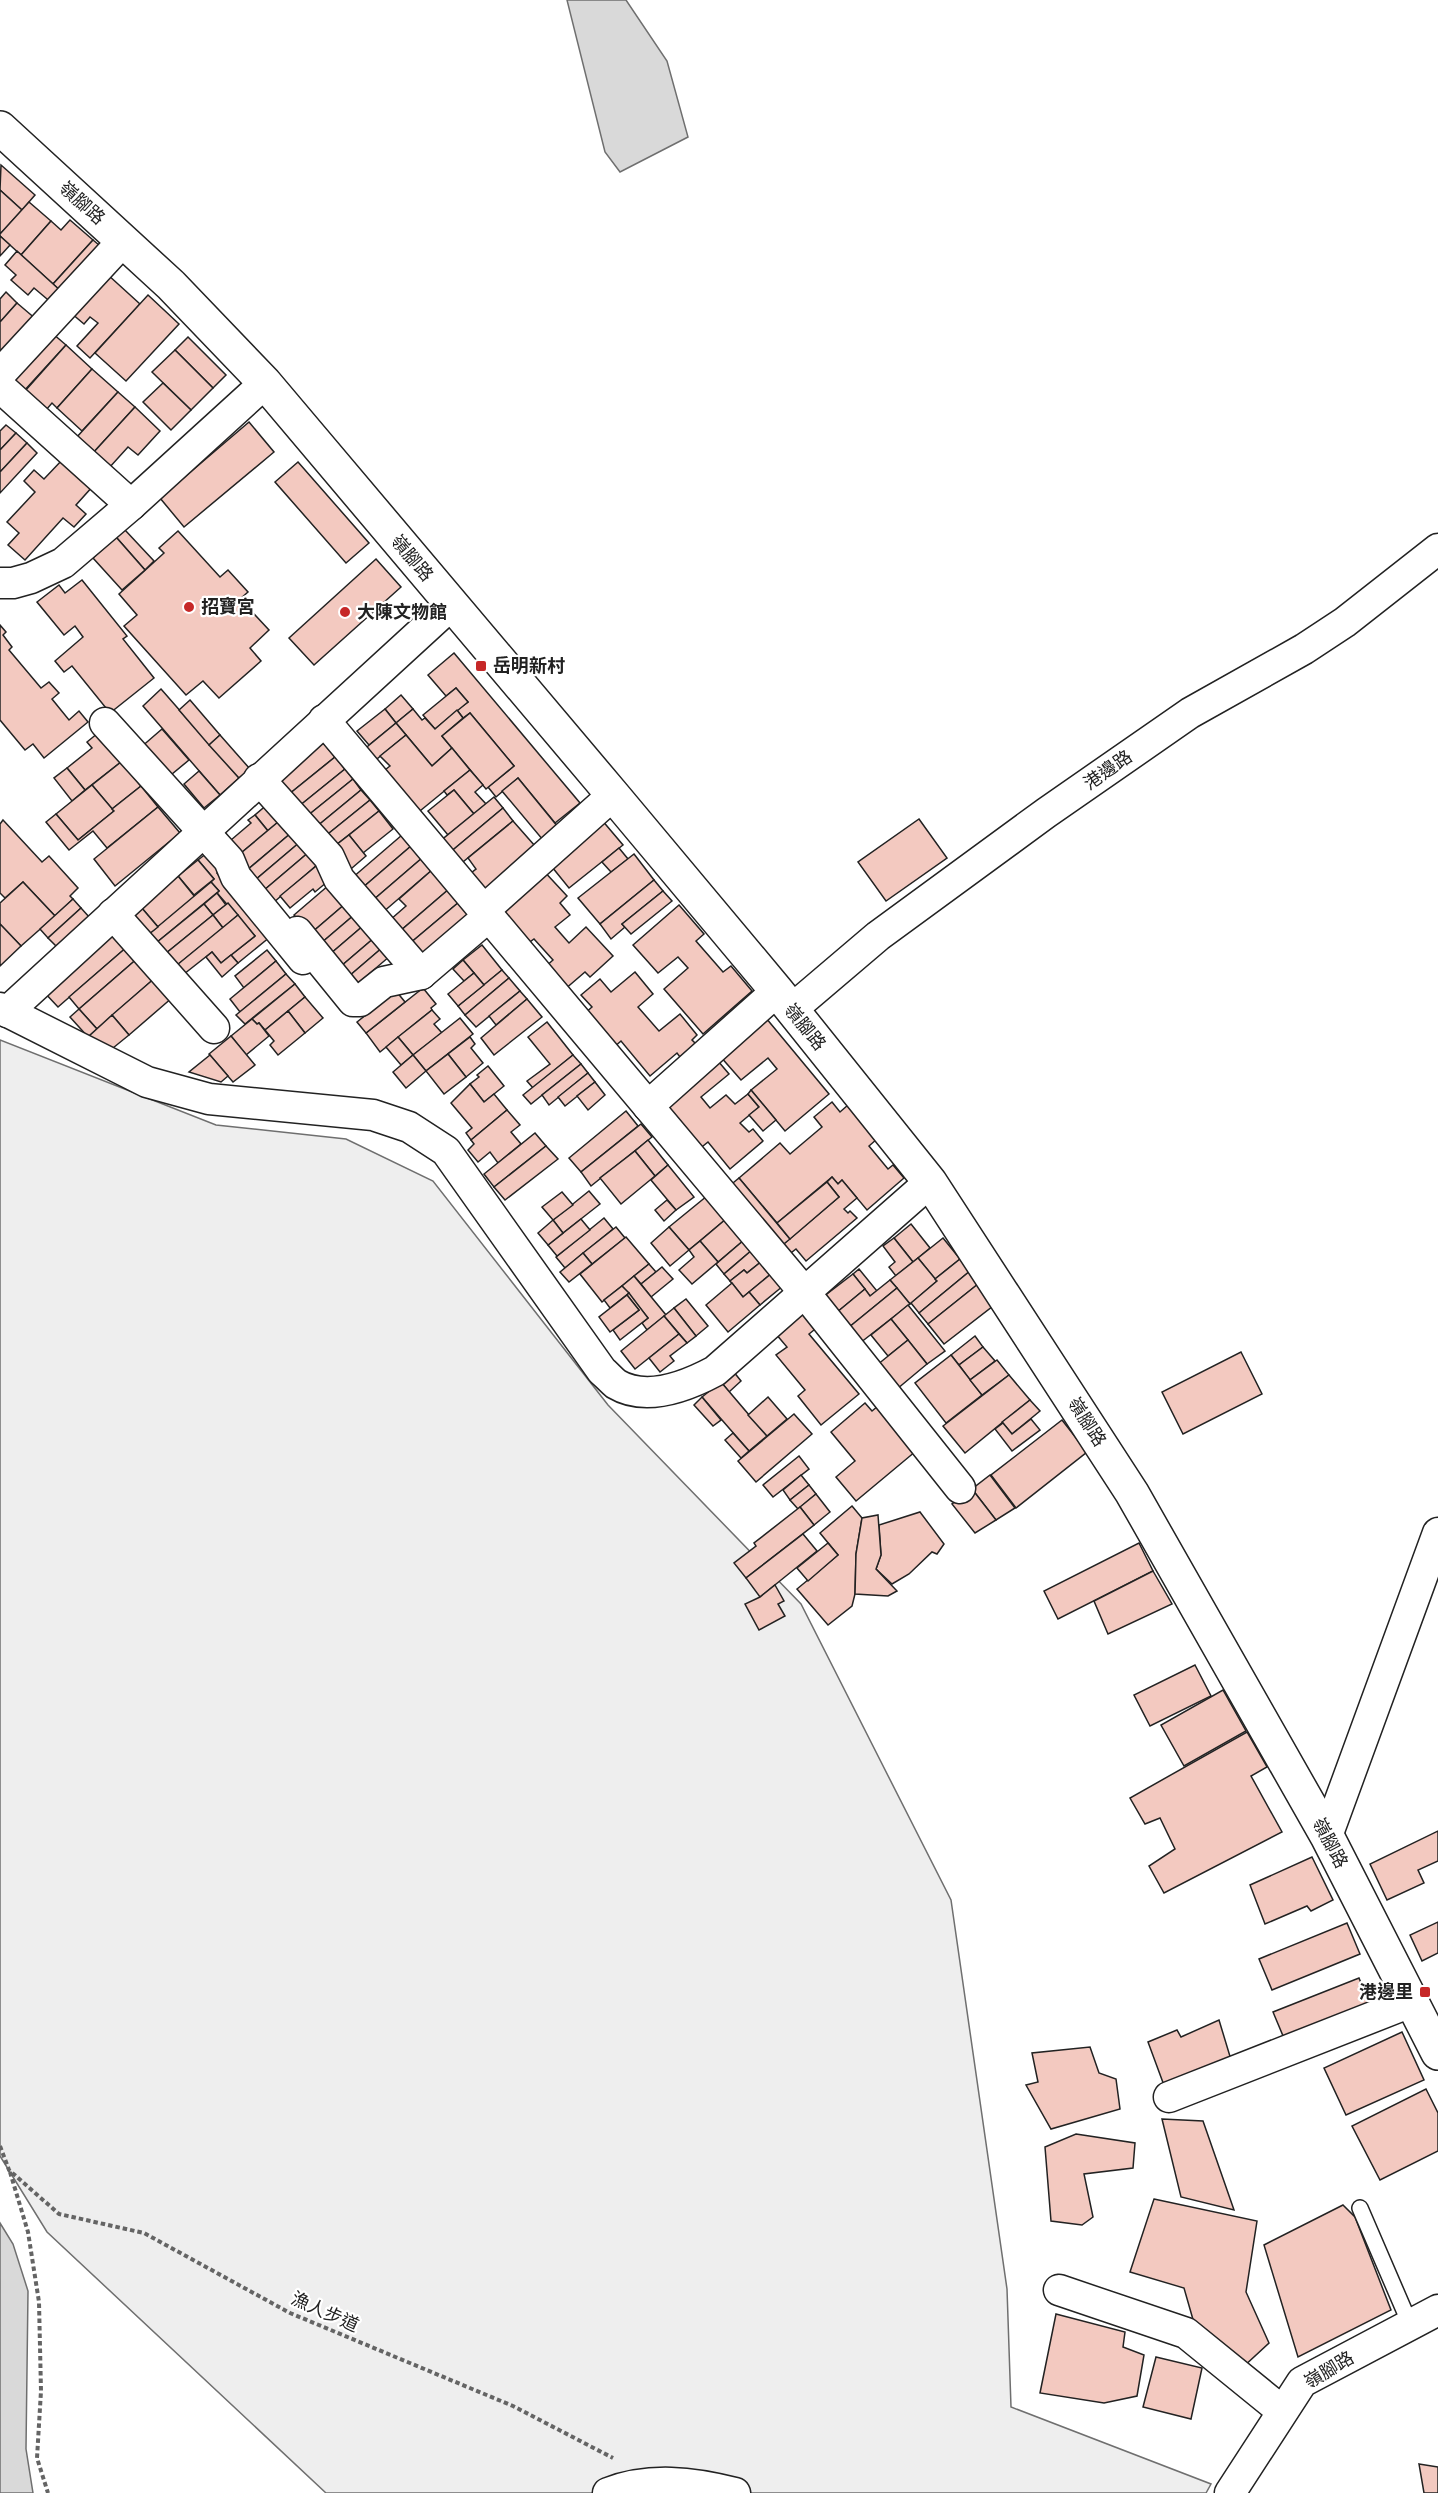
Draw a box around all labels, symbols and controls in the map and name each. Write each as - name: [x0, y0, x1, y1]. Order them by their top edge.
- street label: 嶺腳路: [55, 177, 109, 229]
- street label: 嶺腳路: [386, 530, 438, 586]
- place label: 招寶宮: [201, 596, 255, 618]
- marker: 招寶宮: [182, 600, 196, 614]
- place label: 大陳文物館: [357, 601, 447, 623]
- marker: 大陳文物館: [338, 605, 352, 619]
- place label: 岳明新村: [493, 655, 565, 677]
- marker: 岳明新村: [474, 659, 488, 673]
- street label: 港邊路: [1080, 746, 1136, 794]
- street label: 嶺腳路: [779, 999, 831, 1055]
- street label: 嶺腳路: [1063, 1393, 1111, 1451]
- street label: 嶺腳路: [1308, 1814, 1352, 1872]
- place label: 港邊里: [1359, 1981, 1413, 2003]
- marker: 港邊里: [1418, 1985, 1432, 1999]
- street label: 漁人步道: [288, 2287, 362, 2337]
- street label: 嶺腳路: [1300, 2347, 1358, 2393]

